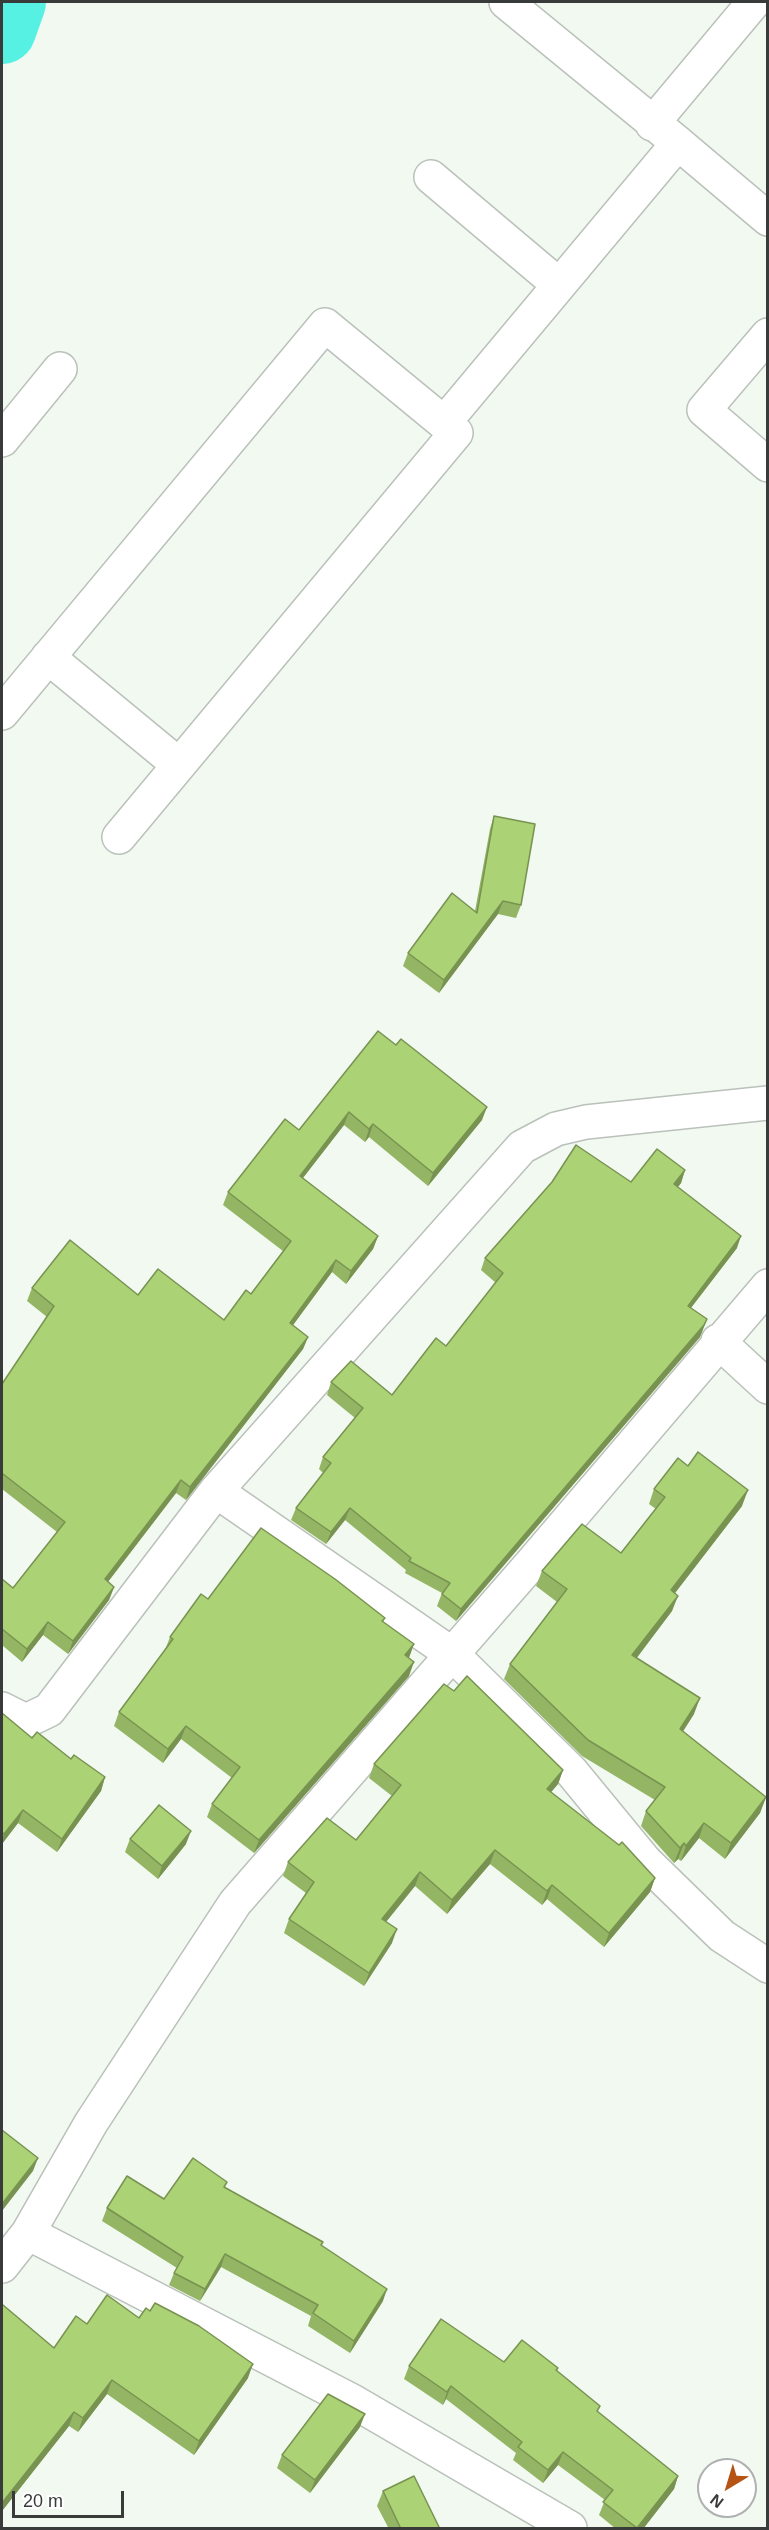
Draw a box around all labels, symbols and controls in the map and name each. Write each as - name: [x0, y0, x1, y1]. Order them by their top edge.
- north arrow: [697, 2458, 757, 2518]
- scale bar: [15, 2479, 128, 2517]
- text: 20 m: [23, 2491, 63, 2511]
- text: N: [707, 2491, 727, 2511]

